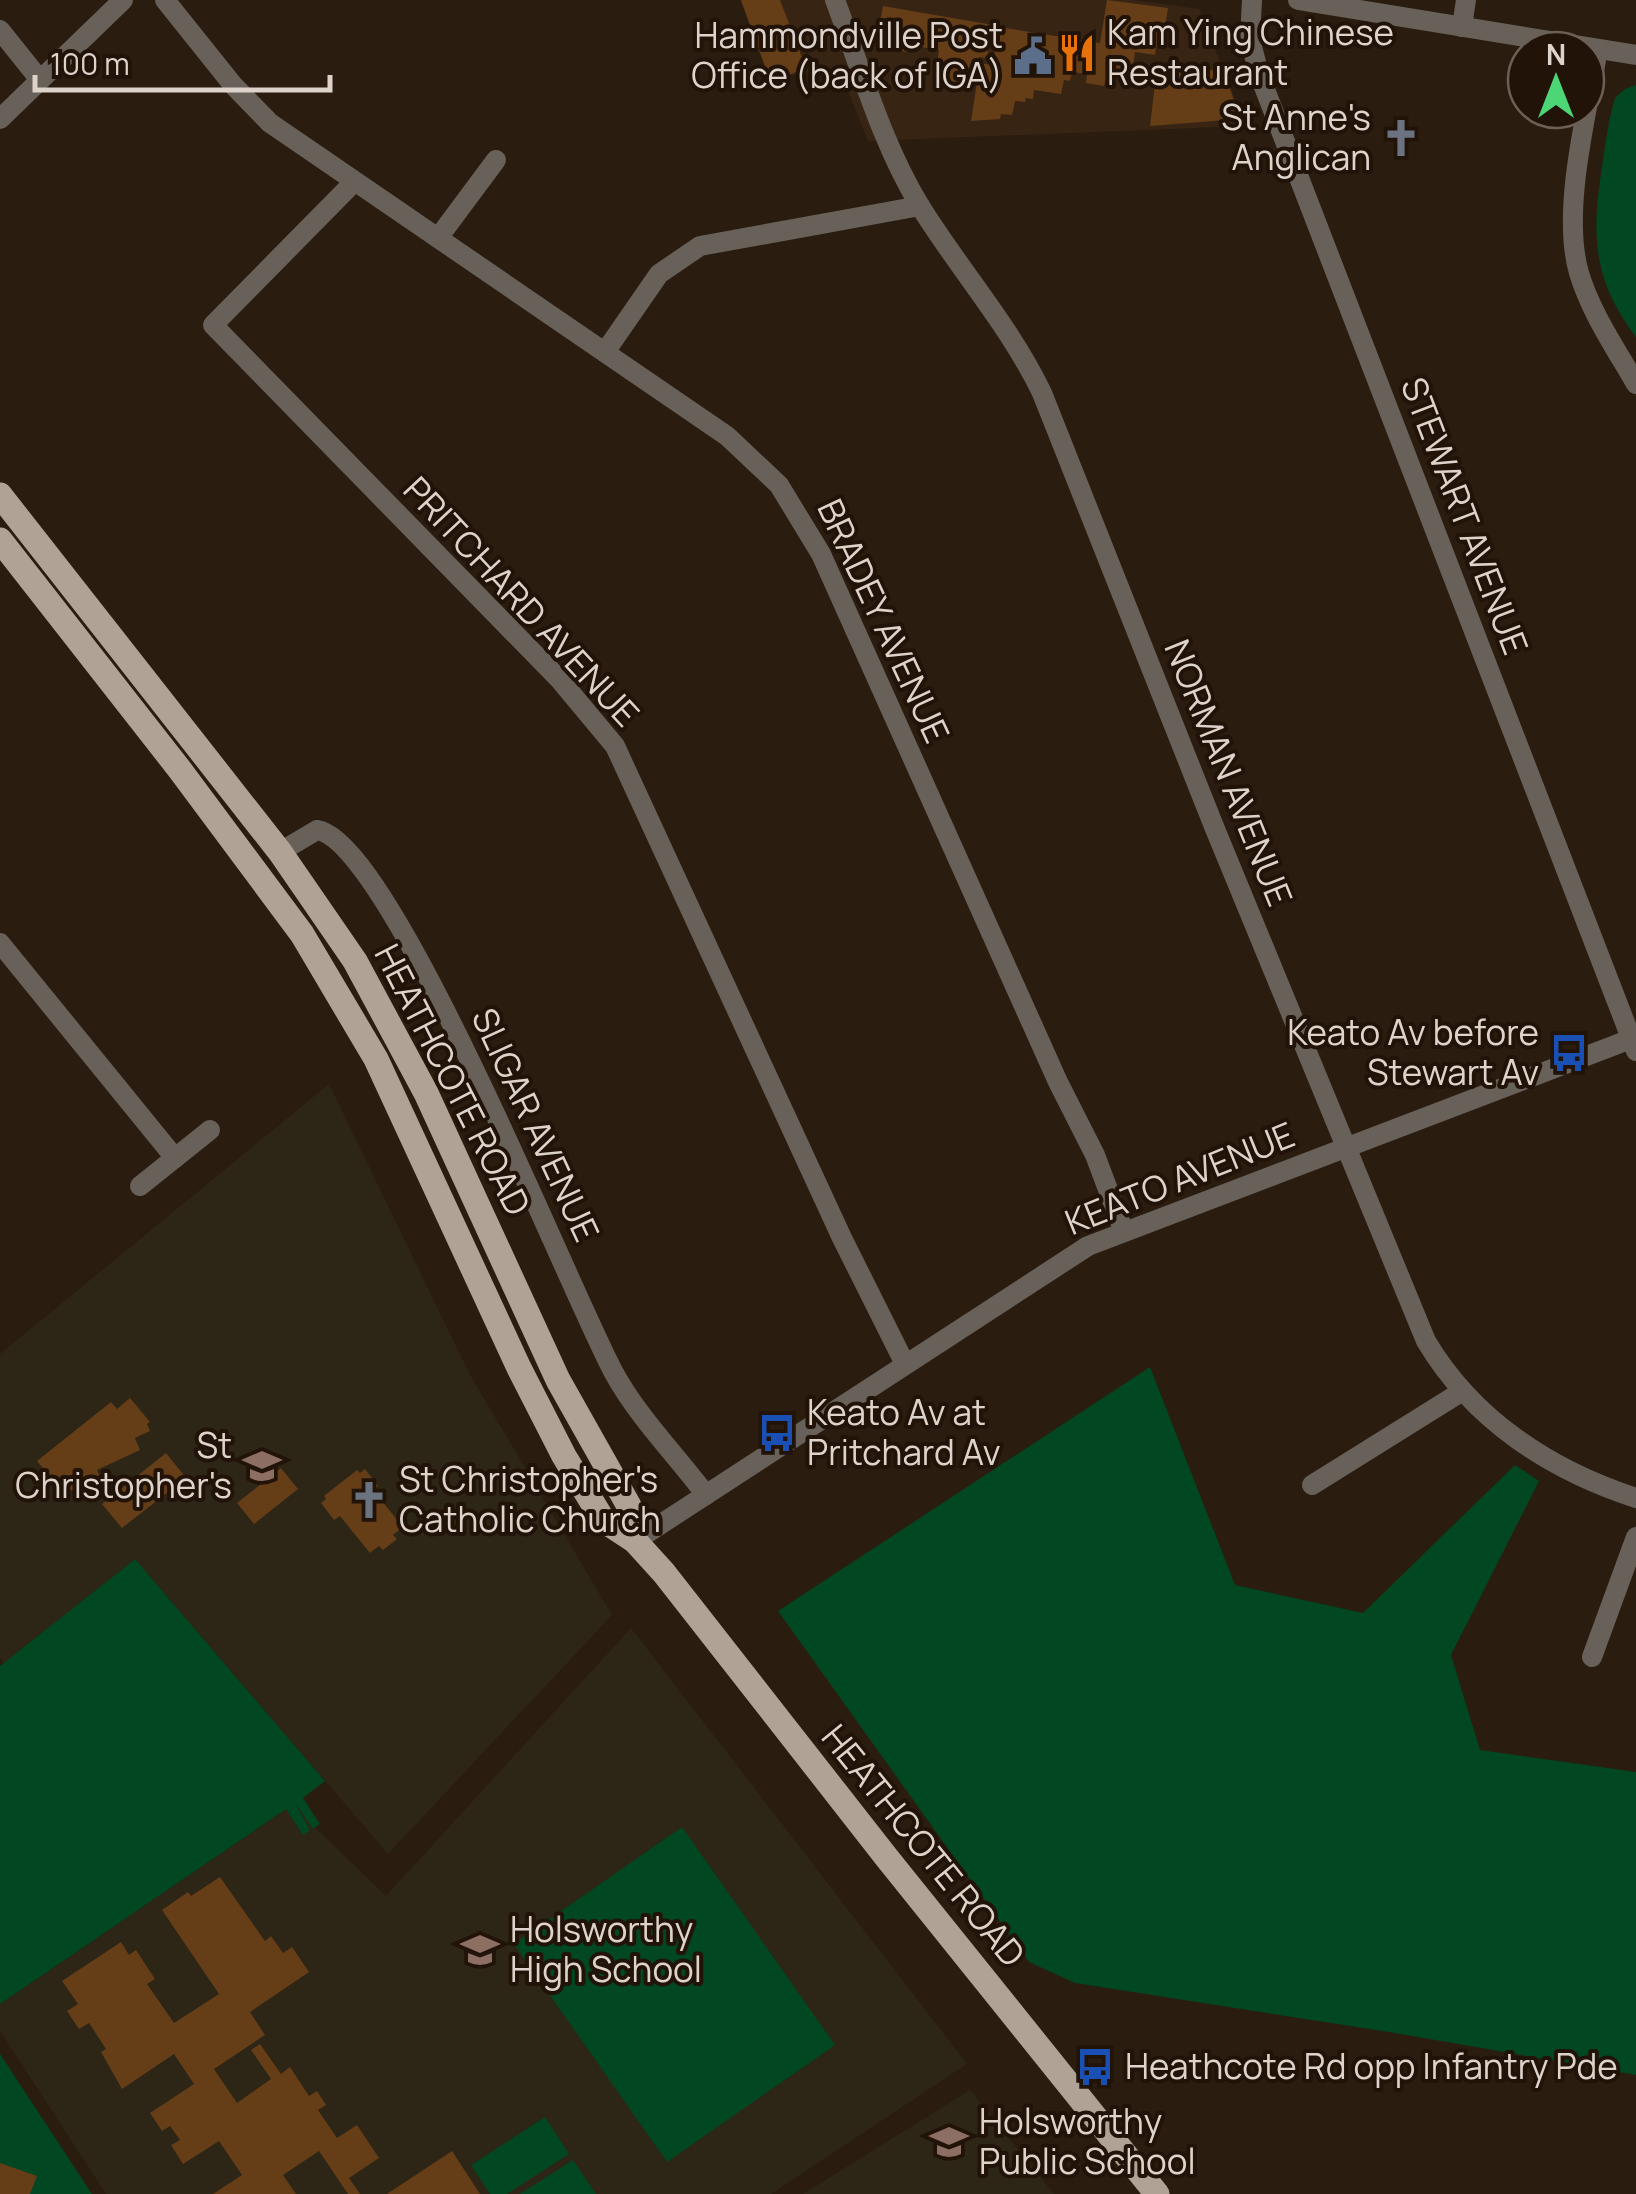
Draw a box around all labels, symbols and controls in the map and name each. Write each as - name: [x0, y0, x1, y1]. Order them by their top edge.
- place label: Kam Ying Chinese Restaurant: [1107, 8, 1394, 96]
- place label: Hammondville Post Office (back of IGA): [691, 11, 1003, 99]
- scale bar: [35, 30, 330, 92]
- north arrow: [1506, 30, 1606, 130]
- restaurant icon: Kam Ying Chinese Restaurant: [1056, 32, 1098, 74]
- public building icon: Hammondville Post Office (back of IGA): [1012, 35, 1054, 77]
- text: N: [1546, 35, 1566, 73]
- text: 100 m: [50, 43, 130, 84]
- place label: St Anne's Anglican: [1221, 93, 1371, 181]
- church icon: St Anne's Anglican: [1380, 117, 1422, 159]
- street label: STEWART AVENUE: [1390, 370, 1540, 661]
- street label: PRITCHARD AVENUE: [393, 466, 650, 737]
- street label: BRADEY AVENUE: [806, 491, 961, 750]
- street label: NORMAN AVENUE: [1154, 632, 1304, 913]
- street label: HEATHCOTE ROAD: [364, 936, 542, 1224]
- street label: SLIGAR AVENUE: [461, 1000, 611, 1249]
- place label: Keato Av before Stewart Av: [1287, 1008, 1539, 1096]
- bus stop icon: Keato Av before Stewart Av: [1548, 1032, 1590, 1074]
- street label: KEATO AVENUE: [1058, 1110, 1301, 1246]
- place label: Keato Av at Pritchard Av: [807, 1388, 1001, 1476]
- bus stop icon: Keato Av at Pritchard Av: [756, 1412, 798, 1454]
- place label: St Christopher's: [15, 1421, 232, 1509]
- school or university icon: St Christopher's: [241, 1445, 283, 1487]
- place label: St Christopher's Catholic Church: [399, 1455, 661, 1543]
- church icon: St Christopher's Catholic Church: [348, 1479, 390, 1521]
- street label: HEATHCOTE ROAD: [811, 1714, 1036, 1977]
- place label: Holsworthy High School: [510, 1905, 702, 1993]
- school or university icon: Holsworthy High School: [459, 1929, 501, 1971]
- place label: Heathcote Rd opp Infantry Pde: [1125, 2042, 1618, 2090]
- bus stop icon: Heathcote Rd opp Infantry Pde: [1074, 2046, 1116, 2088]
- place label: Holsworthy Public School: [979, 2097, 1196, 2185]
- school or university icon: Holsworthy Public School: [928, 2121, 970, 2163]

